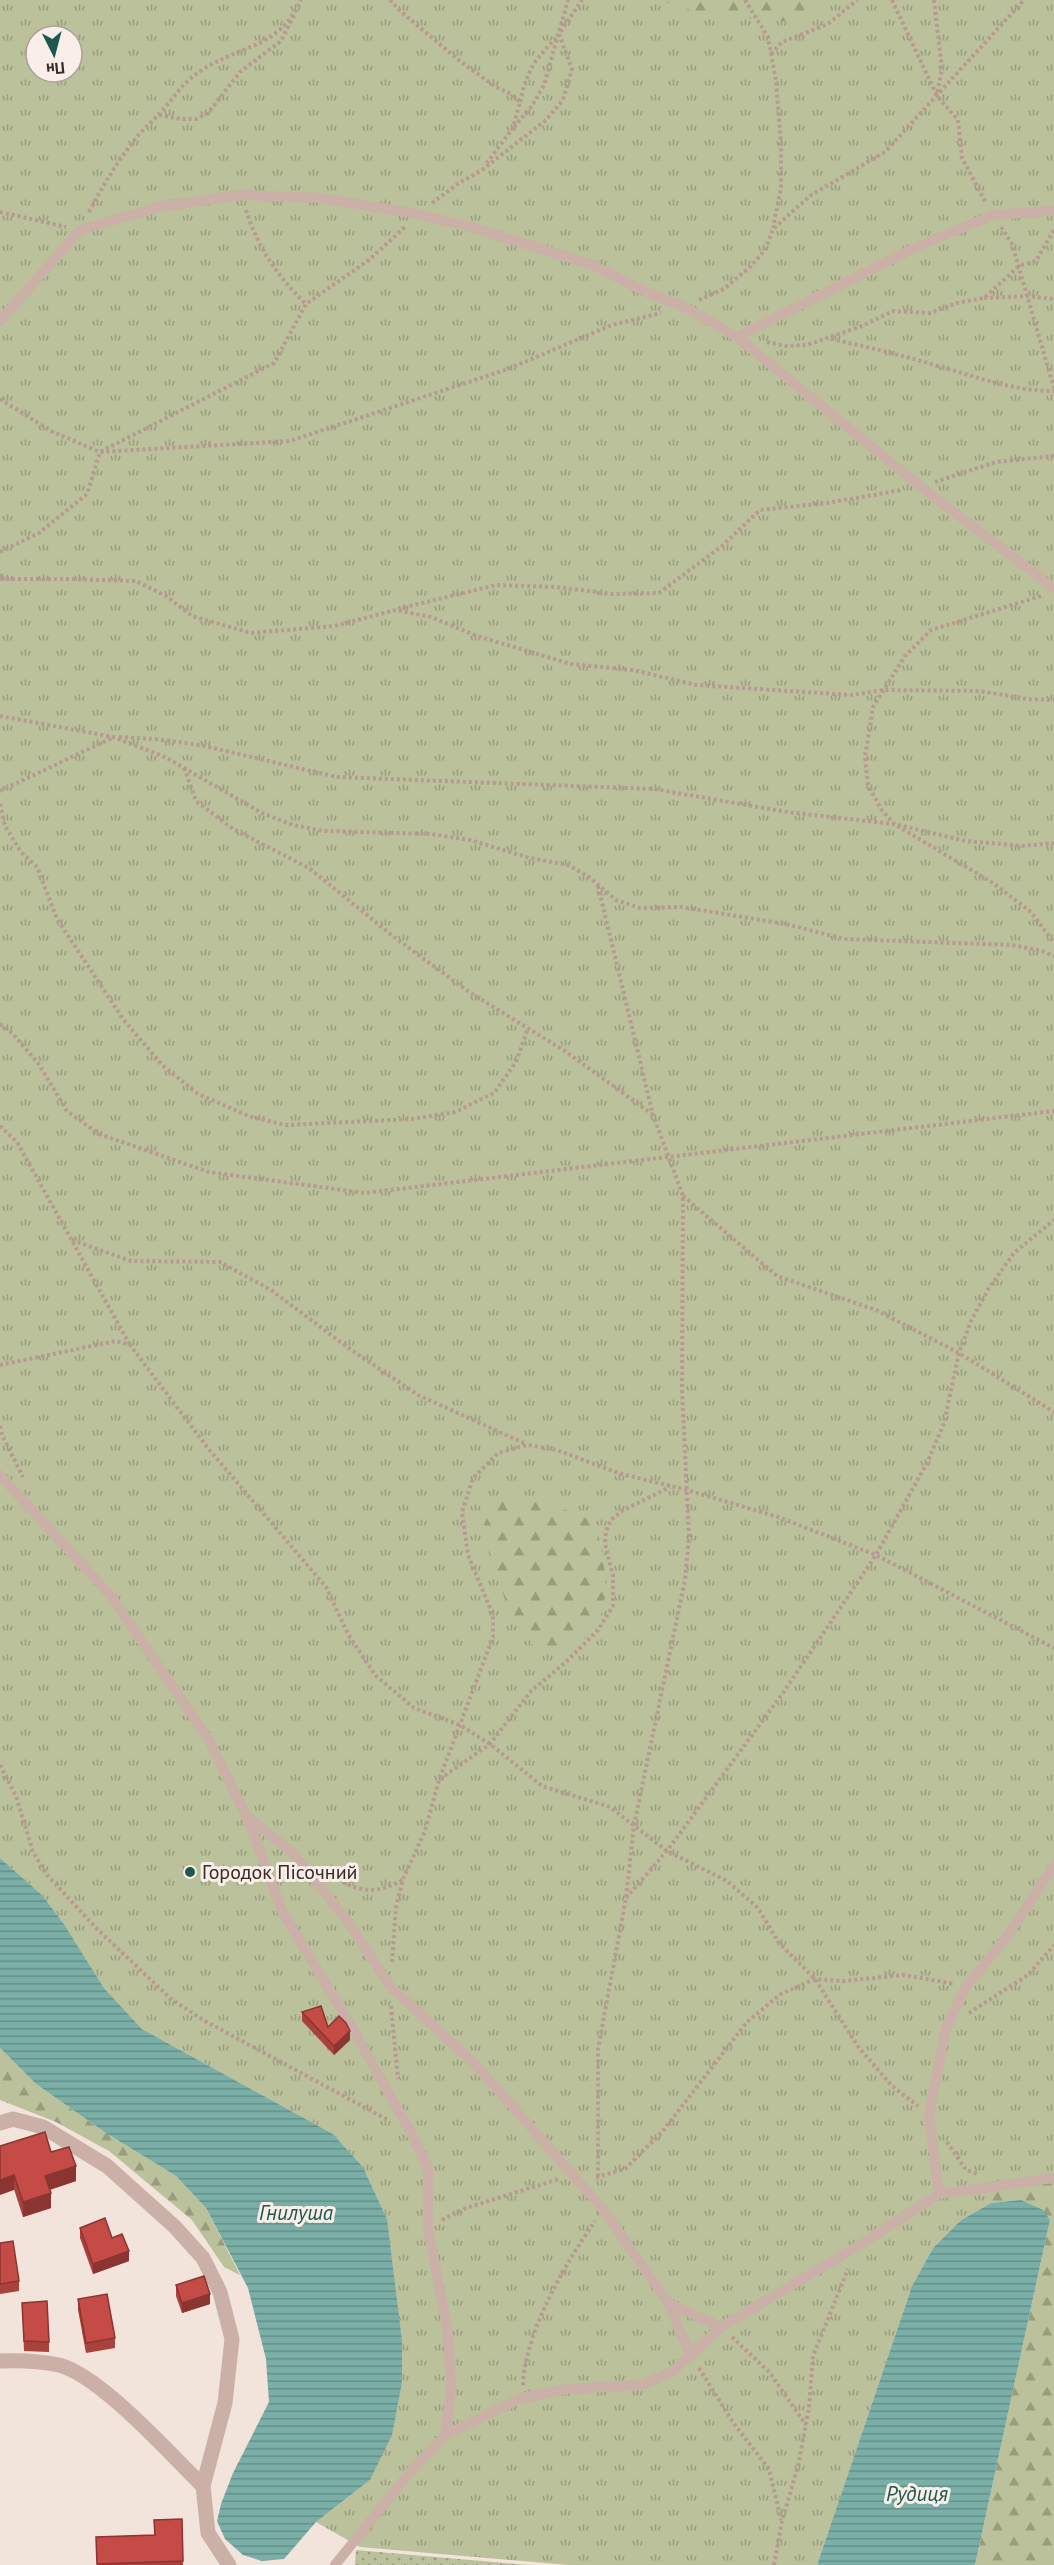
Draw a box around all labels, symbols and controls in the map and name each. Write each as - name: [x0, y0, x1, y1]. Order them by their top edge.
- north arrow: [24, 24, 84, 84]
- text: Пн: [45, 58, 66, 80]
- place label: Городок Пісочний: [202, 1859, 357, 1885]
- marker: Городок Пісочний: [183, 1865, 197, 1879]
- water label: Гнилуша: [259, 2199, 334, 2226]
- water label: Рудиця: [886, 2480, 948, 2507]

